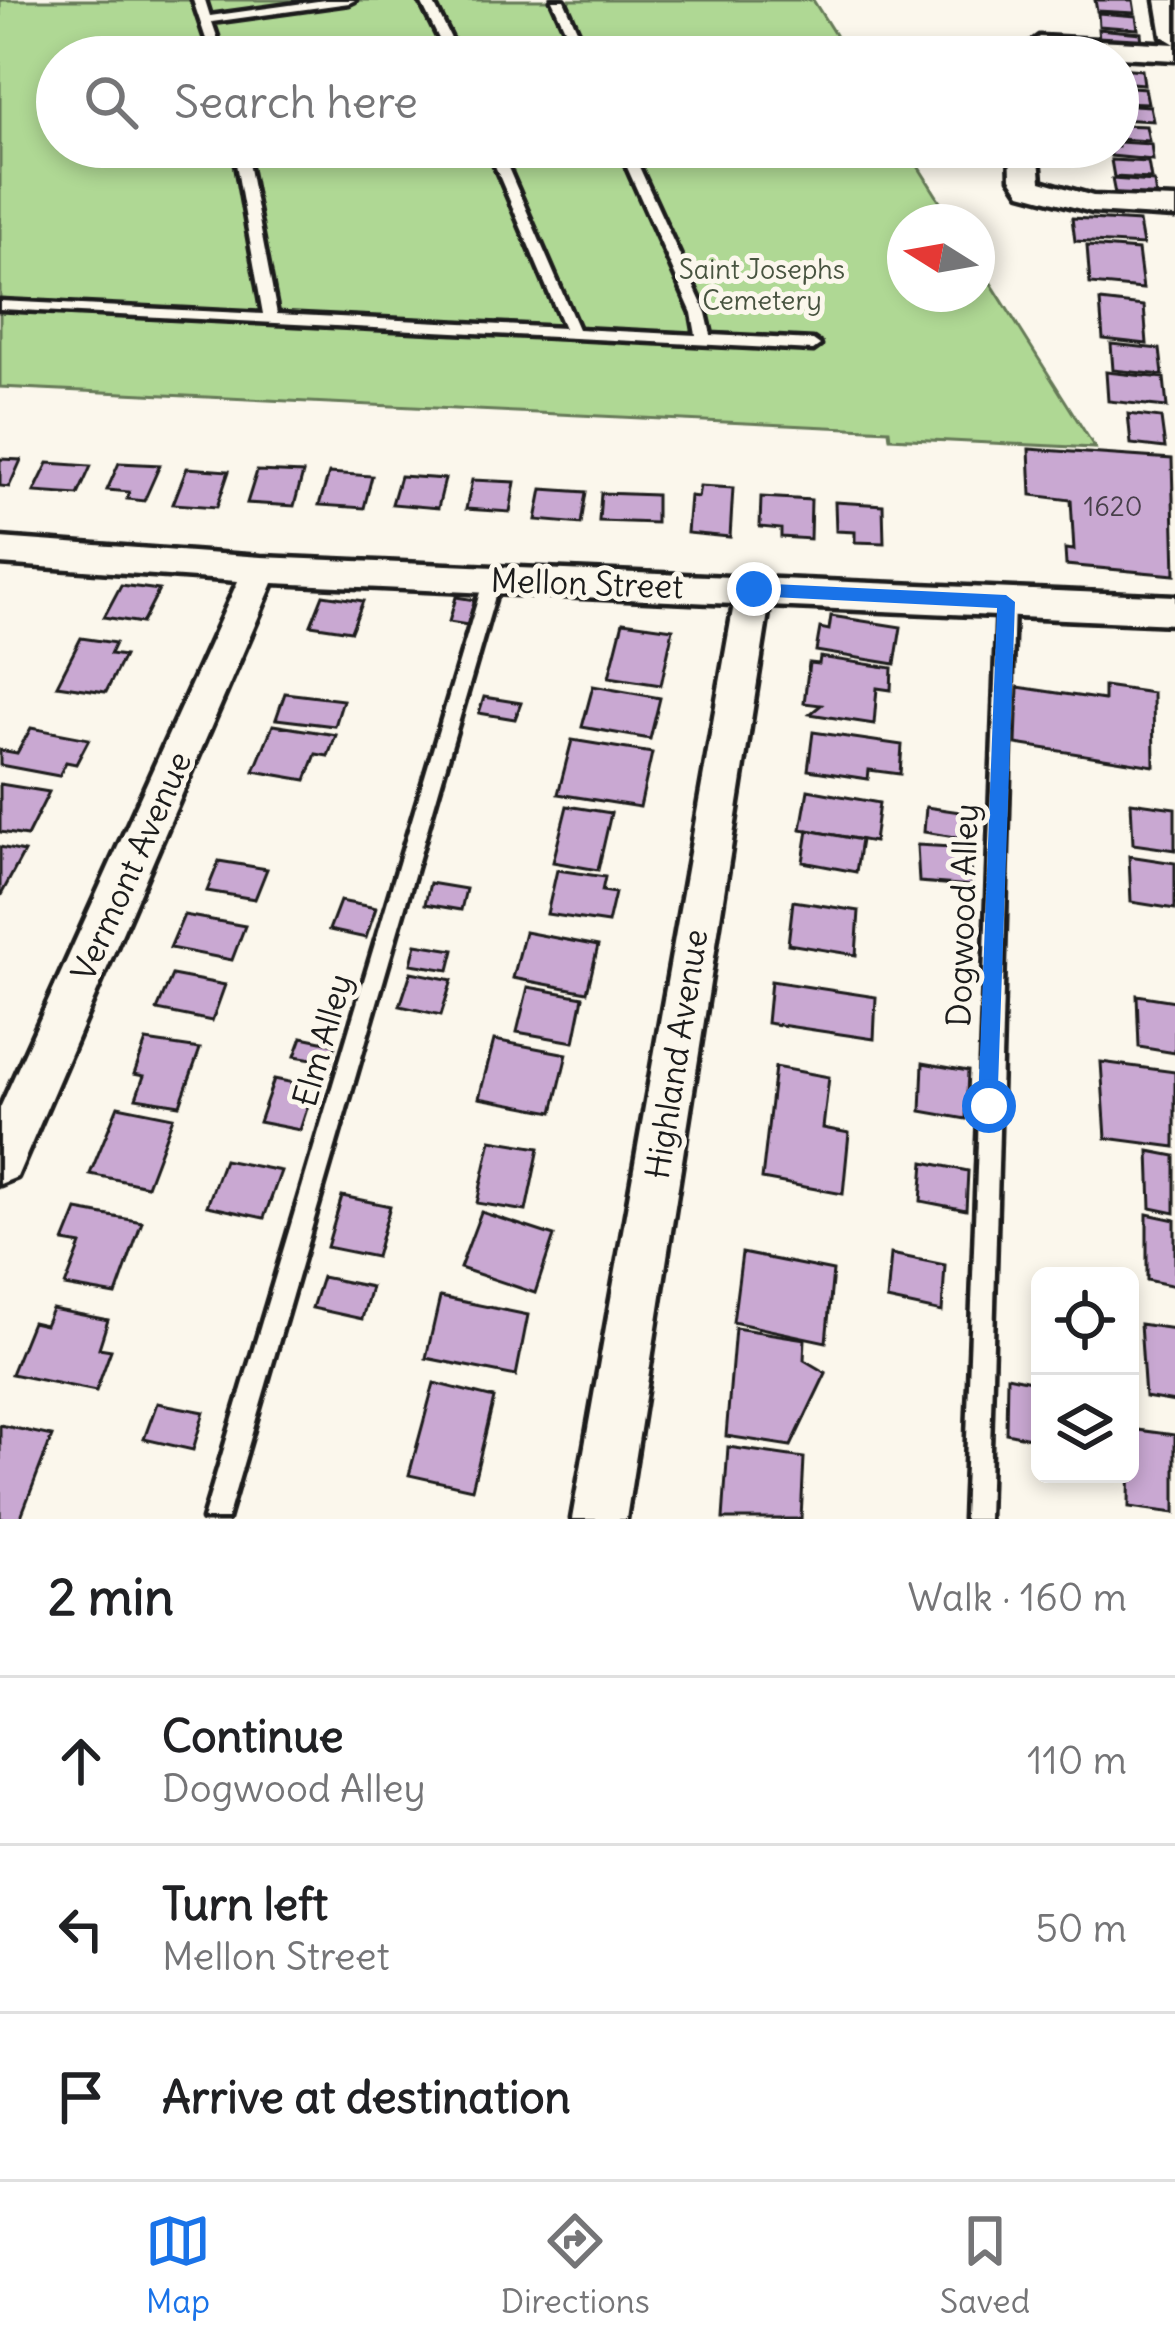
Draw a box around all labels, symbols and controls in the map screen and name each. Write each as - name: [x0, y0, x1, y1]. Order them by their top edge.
- search box: [36, 36, 1139, 168]
- icon: search: [78, 69, 144, 135]
- text: Search here: [174, 74, 418, 130]
- north arrow: [887, 204, 995, 312]
- park label: Saint Josephs Cemetery: [679, 252, 845, 317]
- house number: 1620: [1084, 489, 1142, 523]
- street label: Mellon Street: [490, 559, 684, 607]
- route end: [727, 562, 781, 616]
- street label: Vermont Avenue: [62, 745, 200, 987]
- street label: Dogwood Alley: [937, 803, 987, 1027]
- street label: Highland Avenue: [636, 926, 716, 1182]
- street label: Elm Alley: [283, 969, 361, 1111]
- route start: [962, 1079, 1016, 1133]
- map controls: [1031, 1267, 1139, 1483]
- button: locate: [1031, 1267, 1139, 1375]
- button: layers: [1031, 1375, 1139, 1483]
- text: 2 min: [48, 1565, 174, 1629]
- text: Walk · 160 m: [908, 1573, 1127, 1622]
- text: Continue: [162, 1708, 344, 1764]
- icon: ahead: [48, 1728, 114, 1794]
- text: 110 m: [1027, 1736, 1127, 1785]
- text: Dogwood Alley: [162, 1764, 426, 1813]
- text: Turn left: [162, 1876, 328, 1932]
- icon: left: [48, 1896, 114, 1962]
- text: 50 m: [1035, 1904, 1127, 1953]
- text: Mellon Street: [162, 1932, 390, 1981]
- icon: arrive: [48, 2064, 114, 2130]
- text: Arrive at destination: [162, 2069, 571, 2125]
- tab: Map: [145, 2208, 211, 2322]
- tab: Directions: [501, 2208, 650, 2322]
- tab: Saved: [940, 2208, 1030, 2322]

